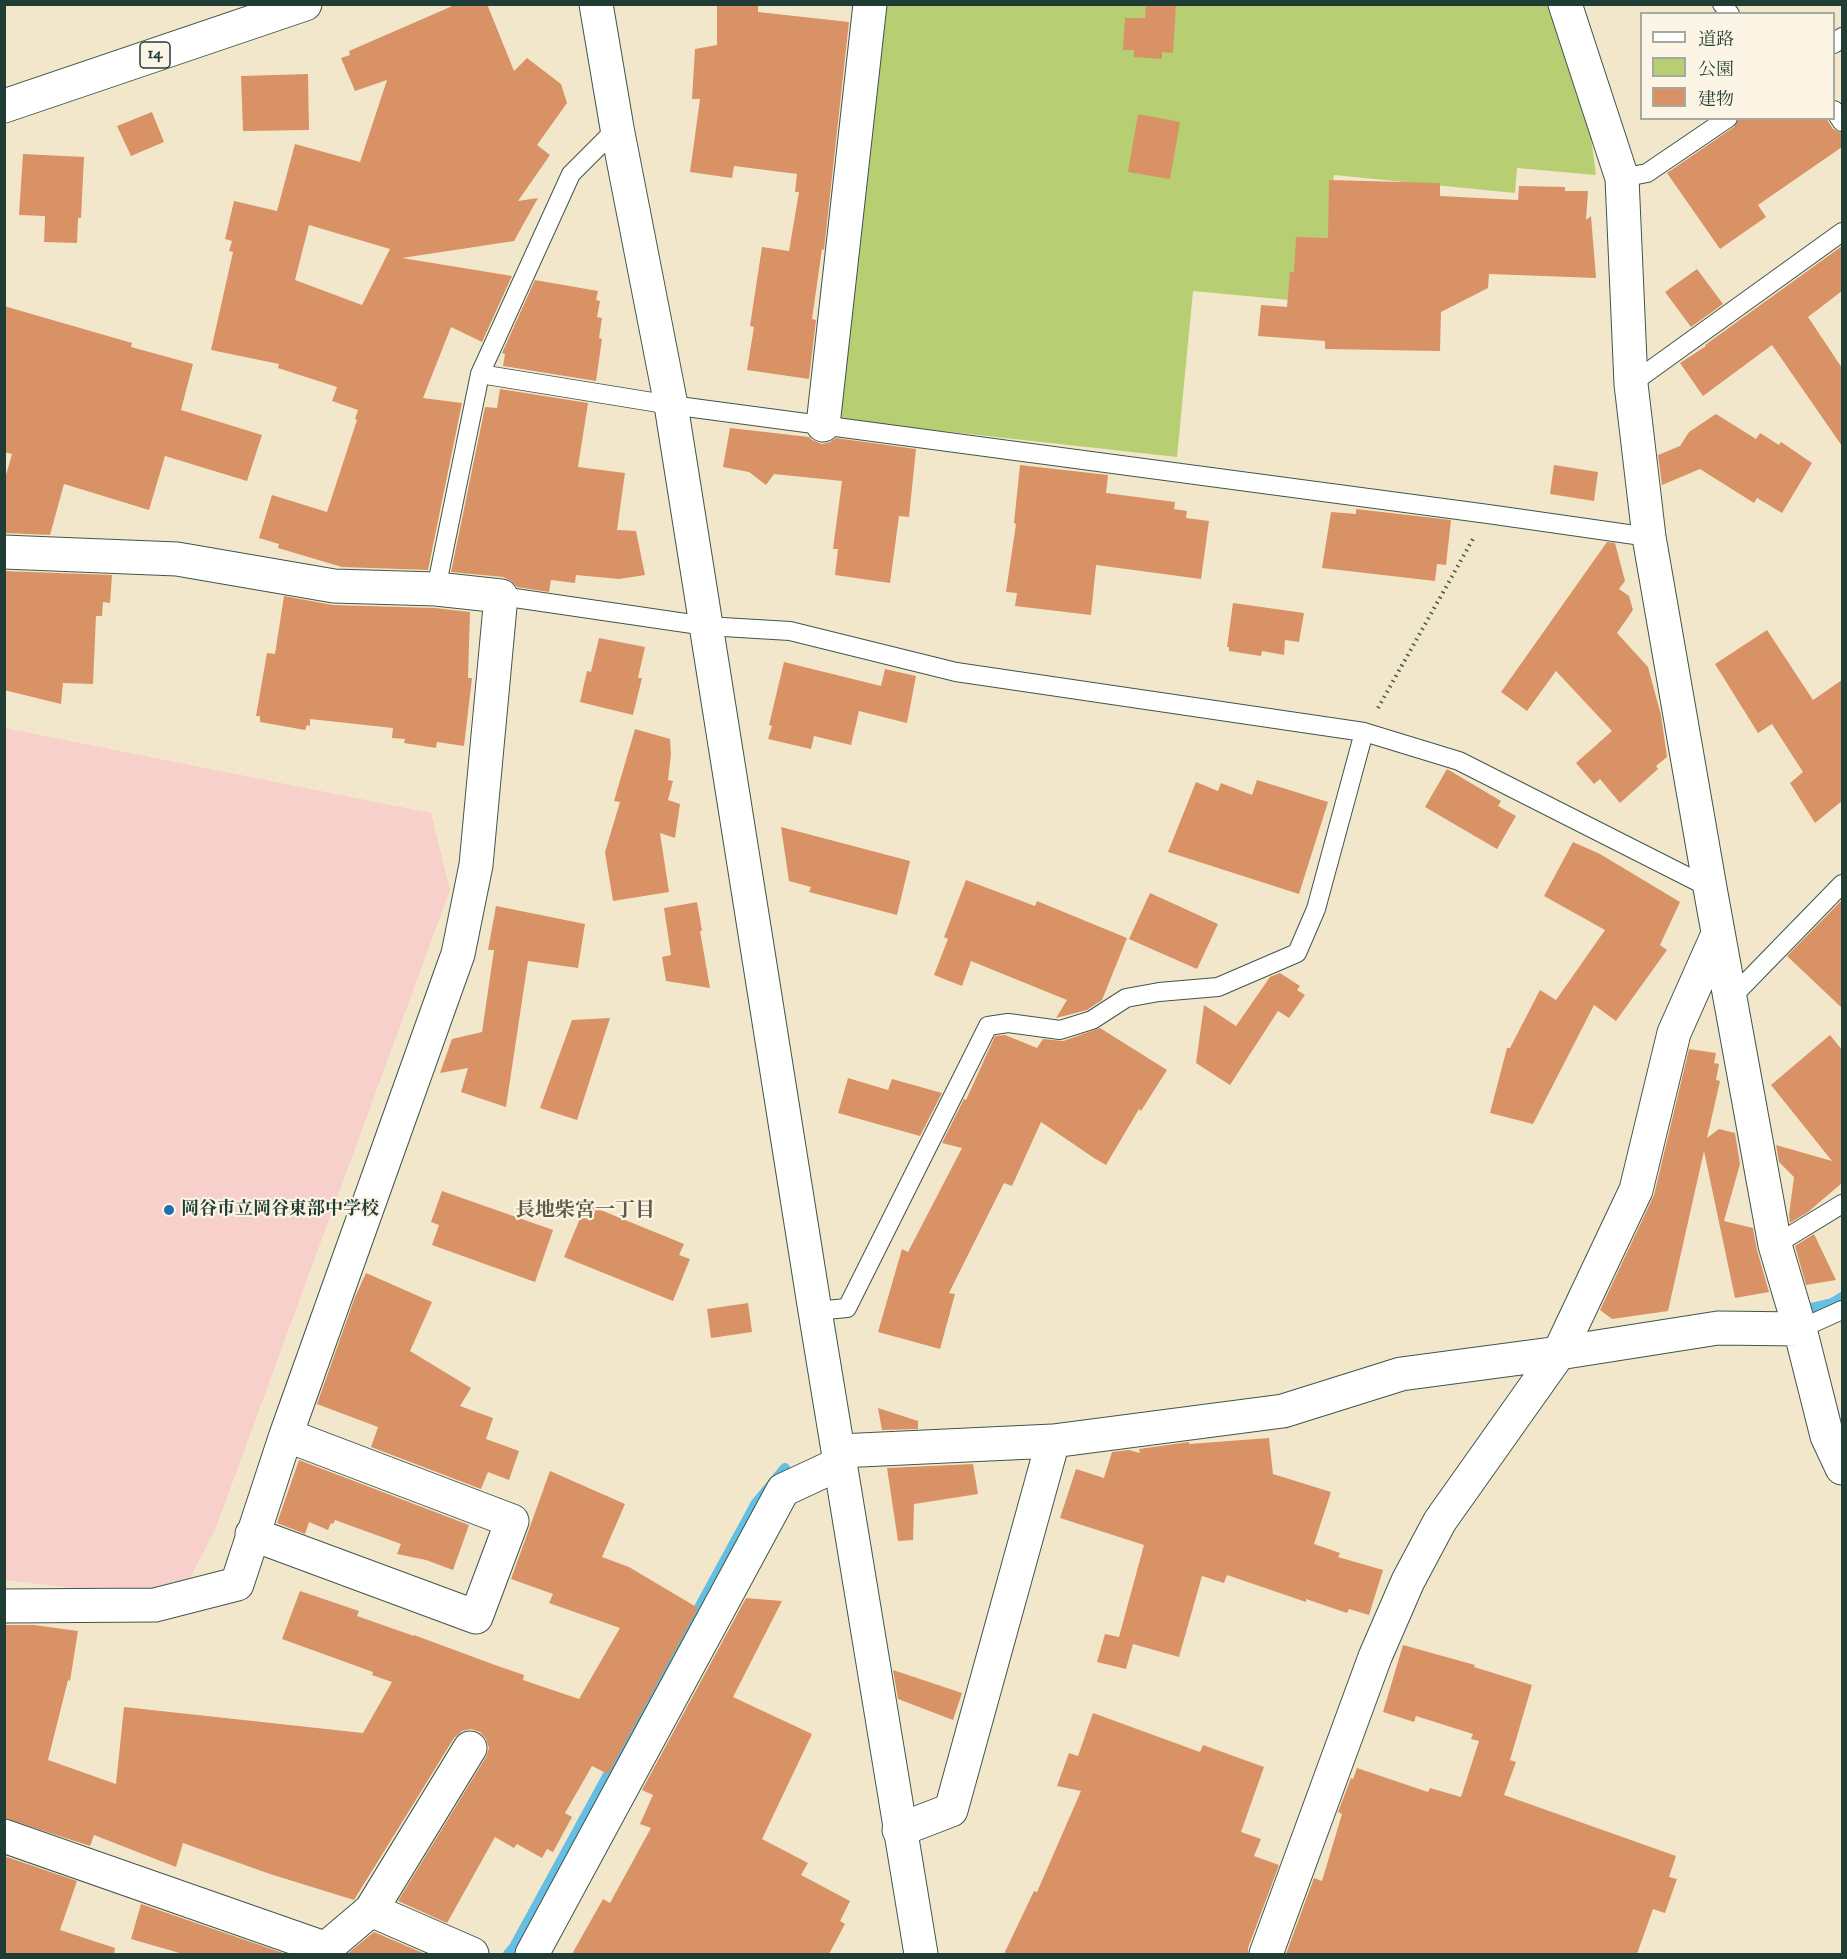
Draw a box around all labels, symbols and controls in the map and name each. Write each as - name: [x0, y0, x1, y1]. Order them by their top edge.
- legend: [1640, 12, 1835, 120]
- text: 道路: [1698, 29, 1734, 51]
- road number: 14: [140, 42, 170, 68]
- text: 公園: [1698, 59, 1734, 81]
- text: 建物: [1698, 89, 1734, 111]
- place label: 岡谷市立岡谷東部中学校: [181, 1199, 379, 1221]
- district label: 長地柴宮一丁目: [515, 1200, 655, 1224]
- marker: 岡谷市立岡谷東部中学校: [162, 1203, 176, 1217]

